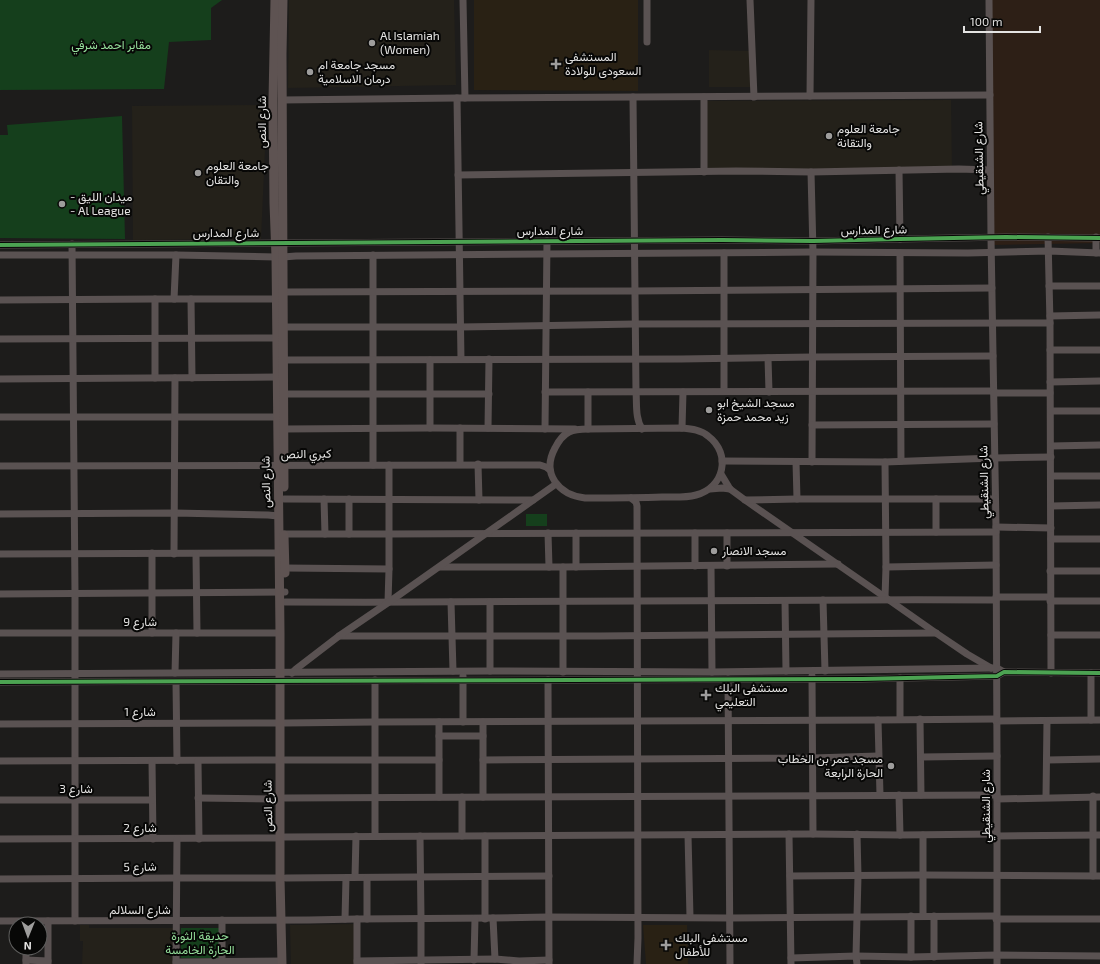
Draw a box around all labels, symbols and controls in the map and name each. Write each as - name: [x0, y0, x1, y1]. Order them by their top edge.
- scale bar: [964, 8, 1040, 34]
- text: 100 m: [970, 14, 1002, 28]
- place label: Al Islamiah (Women): [380, 28, 440, 56]
- park label: مقابر احمد شرفي: [71, 37, 151, 55]
- marker: Al Islamiah (Women): [367, 38, 377, 48]
- place label: المستشفى السعودى للولادة: [565, 49, 641, 79]
- place label: مسجد جامعة ام درمان الاسلامية: [318, 57, 395, 87]
- marker: المستشفى السعودى للولادة: [550, 58, 562, 70]
- marker: مسجد جامعة ام درمان الاسلامية: [305, 67, 315, 77]
- street label: شارع النص: [254, 96, 271, 148]
- place label: جامعة العلوم والتقانة: [837, 121, 900, 151]
- street label: شارع الشنقيطي: [970, 121, 990, 195]
- marker: جامعة العلوم والتقانة: [824, 131, 834, 141]
- place label: جامعة العلوم والتقان: [206, 158, 269, 188]
- marker: جامعة العلوم والتقان: [193, 168, 203, 178]
- place label: - ميدان الليق - Al League: [70, 189, 132, 217]
- marker: - ميدان الليق - Al League: [57, 199, 67, 209]
- street label: شارع المدارس: [841, 221, 907, 240]
- street label: شارع المدارس: [517, 223, 583, 240]
- street label: شارع المدارس: [193, 225, 259, 242]
- place label: مسجد الشيخ ابو زيد محمد حمزة: [717, 395, 795, 425]
- marker: مسجد الشيخ ابو زيد محمد حمزة: [704, 405, 714, 415]
- street label: شارع الشنقيطي: [975, 445, 995, 519]
- street label: كبري النص: [280, 446, 332, 464]
- street label: شارع النص: [258, 456, 275, 508]
- place label: مسجد الانصار: [721, 543, 786, 559]
- marker: مسجد الانصار: [709, 546, 719, 556]
- street label: شارع 9: [123, 614, 157, 631]
- place label: مستشفى البلك التعليمي: [715, 680, 788, 712]
- marker: مستشفى البلك التعليمي: [700, 689, 712, 701]
- street label: شارع 1: [124, 704, 156, 721]
- place label: مسجد عمر بن الخطاب الحارة الرابعة: [778, 751, 883, 781]
- marker: مسجد عمر بن الخطاب الحارة الرابعة: [886, 761, 896, 771]
- street label: شارع الشنقيطي: [978, 769, 996, 843]
- street label: شارع النص: [260, 780, 277, 832]
- street label: شارع 3: [59, 781, 93, 798]
- street label: شارع 2: [123, 820, 157, 837]
- street label: شارع 5: [123, 859, 157, 876]
- street label: شارع السلالم: [109, 902, 171, 919]
- north arrow: [8, 916, 48, 956]
- park label: حديقة الثورة الحارة الخامسة: [165, 928, 235, 958]
- place label: مستشفى البلك للأطفال: [675, 930, 748, 960]
- marker: مستشفى البلك للأطفال: [660, 939, 672, 951]
- text: N: [24, 940, 32, 953]

